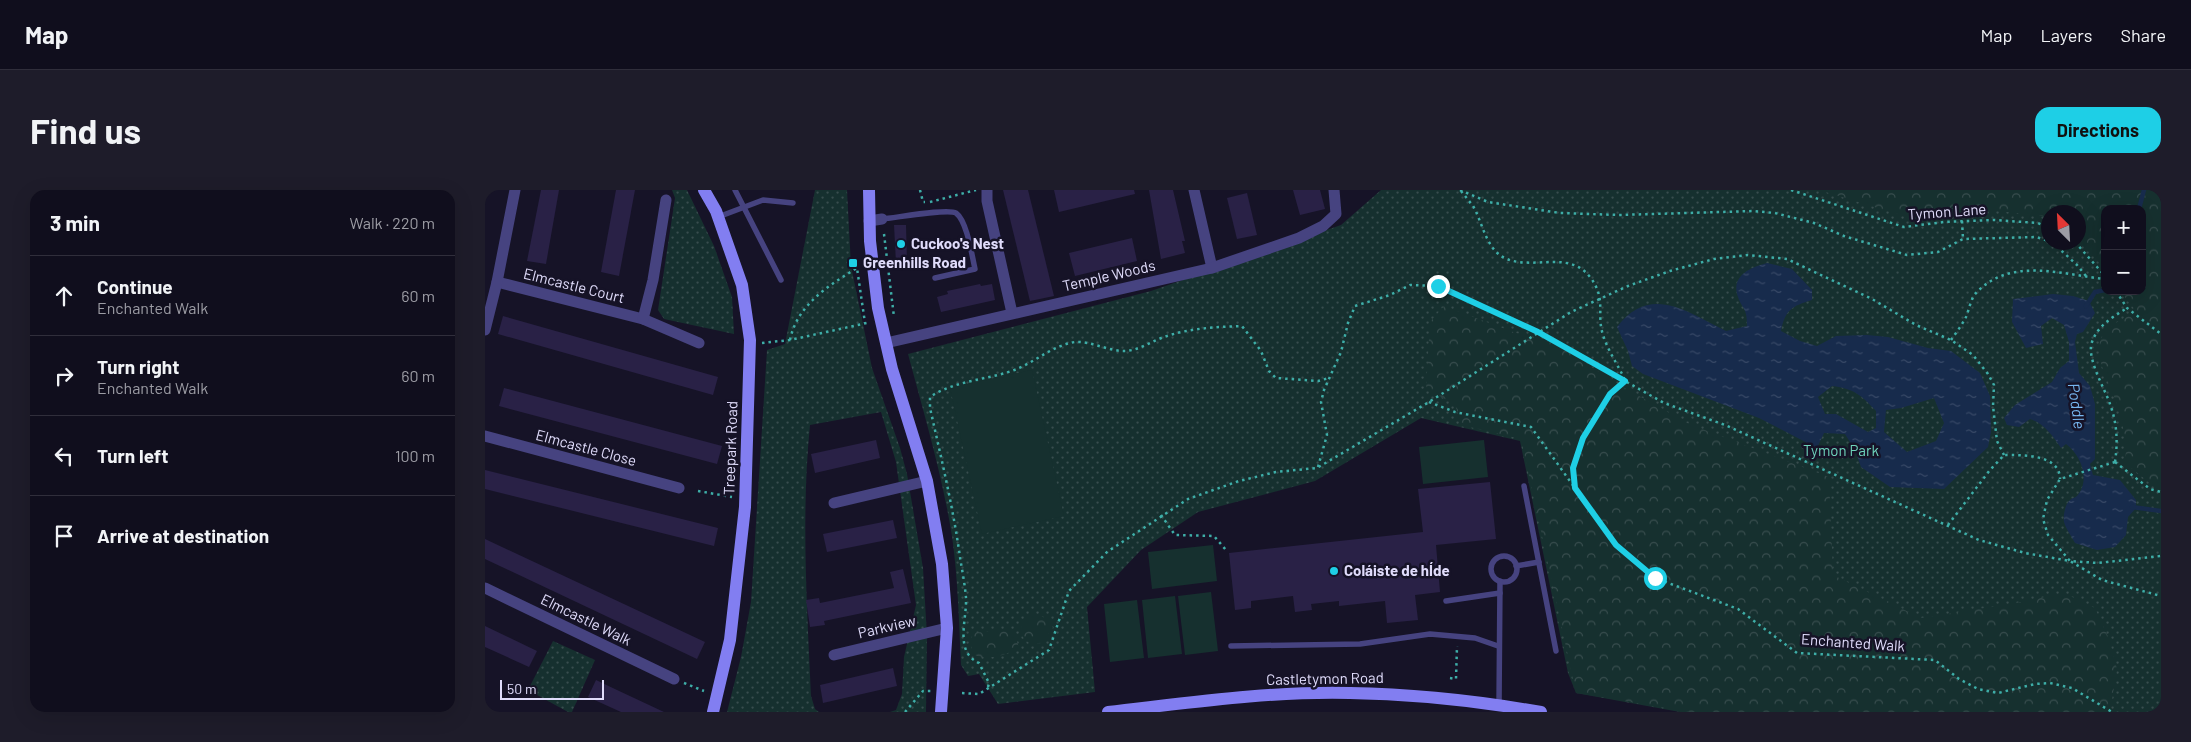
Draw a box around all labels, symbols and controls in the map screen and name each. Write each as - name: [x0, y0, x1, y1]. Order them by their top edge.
- text: Map: [25, 20, 68, 49]
- text: Map: [1980, 24, 2012, 46]
- text: Layers: [2040, 24, 2093, 46]
- text: Share: [2121, 24, 2166, 46]
- button: Directions: [2035, 107, 2161, 153]
- text: Find us: [30, 109, 141, 151]
- street label: Tymon Lane: [1907, 199, 1987, 223]
- north arrow: [2041, 205, 2086, 250]
- map controls: [2101, 205, 2146, 295]
- button: +: [2101, 205, 2146, 250]
- text: 3 min: [50, 210, 100, 235]
- text: Walk · 220 m: [349, 213, 435, 232]
- place label: Cuckoo's Nest: [911, 234, 1004, 252]
- marker: Cuckoo's Nest: [895, 238, 907, 250]
- button: −: [2101, 250, 2146, 295]
- place label: Greenhills Road: [863, 253, 966, 271]
- street label: Temple Woods: [1061, 256, 1157, 294]
- marker: Greenhills Road: [847, 257, 859, 269]
- street label: Elmcastle Court: [522, 264, 627, 306]
- text: Continue: [97, 275, 173, 298]
- route end: [1427, 275, 1450, 298]
- icon: ahead: [50, 282, 78, 310]
- text: 60 m: [401, 286, 435, 305]
- text: Enchanted Walk: [97, 298, 208, 317]
- text: Turn right: [97, 355, 179, 378]
- icon: right: [50, 362, 78, 390]
- text: 60 m: [401, 366, 435, 385]
- text: Enchanted Walk: [97, 378, 208, 397]
- water label: Poddle: [2065, 382, 2090, 430]
- street label: Treepark Road: [719, 401, 741, 495]
- street label: Elmcastle Close: [534, 425, 638, 469]
- park label: Tymon Park: [1803, 441, 1879, 459]
- icon: left: [50, 442, 78, 470]
- text: Turn left: [97, 444, 168, 467]
- text: 100 m: [395, 446, 435, 465]
- icon: arrive: [50, 522, 78, 550]
- text: Arrive at destination: [97, 524, 269, 547]
- place label: Coláiste de hÍde: [1344, 561, 1450, 579]
- marker: Coláiste de hÍde: [1328, 565, 1340, 577]
- route start: [1644, 567, 1667, 590]
- street label: Elmcastle Walk: [538, 589, 635, 649]
- street label: Parkview: [856, 611, 918, 641]
- street label: Enchanted Walk: [1800, 629, 1906, 655]
- street label: Castletymon Road: [1266, 668, 1384, 688]
- scale bar: [500, 677, 604, 700]
- text: 50 m: [507, 680, 536, 697]

